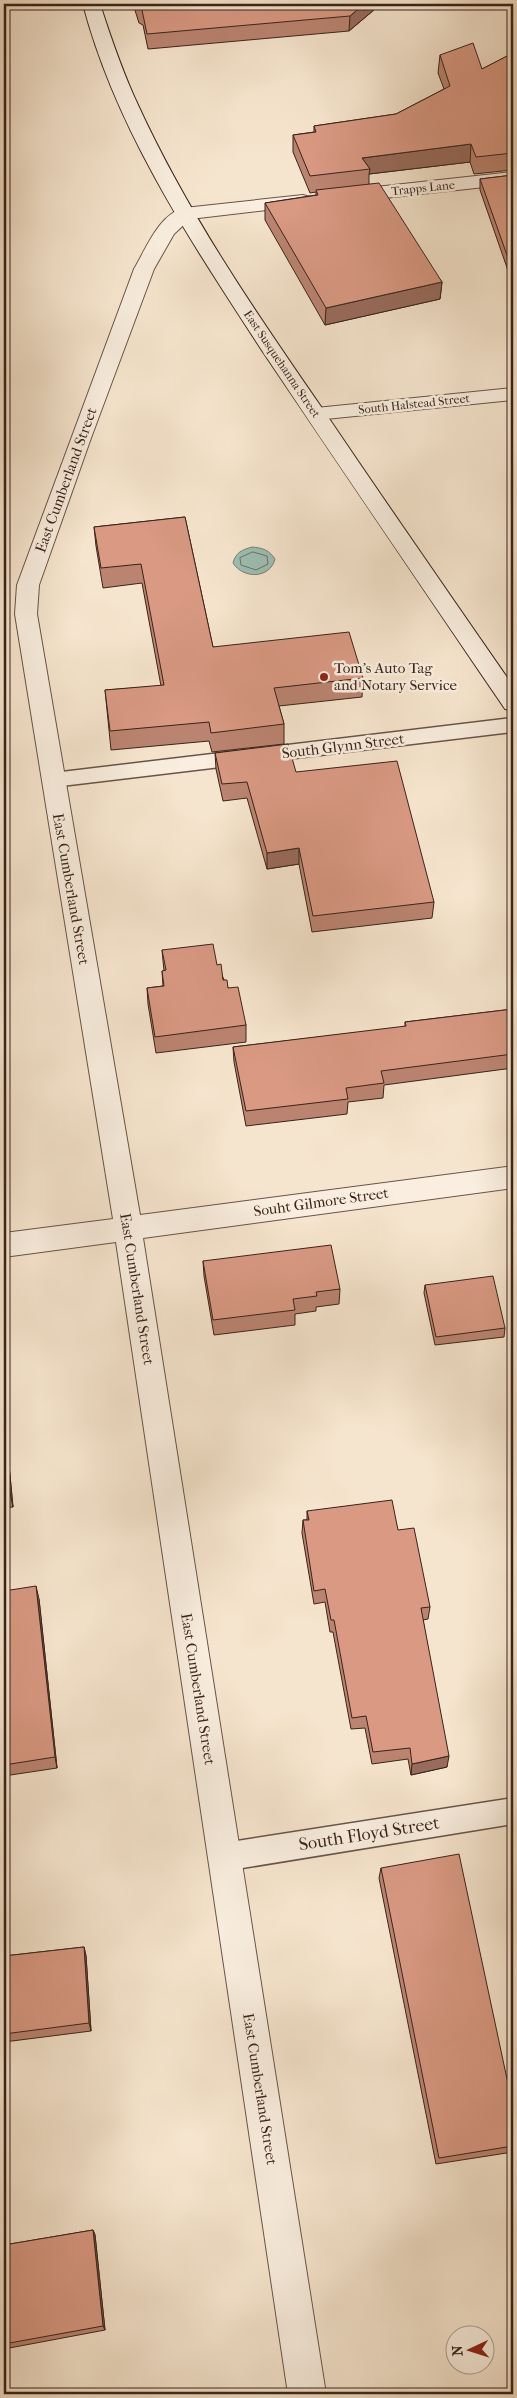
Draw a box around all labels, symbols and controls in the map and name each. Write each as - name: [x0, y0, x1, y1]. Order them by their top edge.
- street label: Trapps Lane: [391, 178, 455, 198]
- street label: East Susquehanna Street: [241, 308, 324, 421]
- street label: South Halstead Street: [358, 391, 471, 417]
- street label: East Cumberland Street: [31, 404, 101, 555]
- place label: Tom's Auto Tag and Notary Service: [334, 659, 457, 694]
- marker: Tom's Auto Tag and Notary Service: [318, 671, 330, 683]
- street label: South Glynn Street: [281, 729, 406, 762]
- street label: East Cumberland Street: [49, 812, 93, 967]
- street label: Souht Gilmore Street: [252, 1184, 390, 1220]
- street label: East Cumberland Street: [116, 1212, 158, 1367]
- street label: East Cumberland Street: [177, 1612, 219, 1767]
- street label: South Floyd Street: [297, 1812, 441, 1855]
- street label: East Cumberland Street: [239, 2012, 281, 2167]
- north arrow: [444, 2326, 494, 2376]
- text: N: [449, 2345, 466, 2357]

